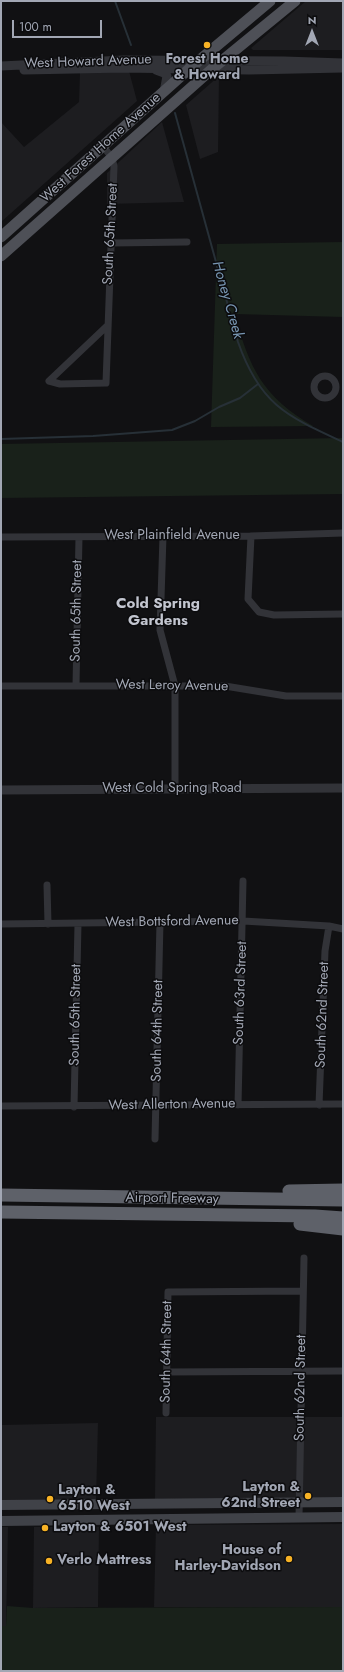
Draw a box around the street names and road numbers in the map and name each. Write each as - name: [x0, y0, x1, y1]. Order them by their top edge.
- street label: West Howard Avenue: [24, 51, 152, 73]
- street label: West Forest Home Avenue: [37, 90, 165, 206]
- street label: South 65th Street: [100, 183, 122, 285]
- street label: West Plainfield Avenue: [104, 528, 240, 544]
- street label: South 65th Street: [68, 560, 86, 662]
- street label: West Leroy Avenue: [116, 677, 228, 695]
- street label: West Cold Spring Road: [102, 781, 242, 797]
- street label: West Bottsford Avenue: [105, 912, 239, 932]
- street label: South 63rd Street: [231, 941, 251, 1045]
- street label: South 62nd Street: [313, 961, 333, 1069]
- street label: South 65th Street: [67, 964, 85, 1066]
- street label: South 64th Street: [149, 980, 167, 1082]
- street label: West Allerton Avenue: [108, 1095, 236, 1115]
- street label: Airport Freeway: [125, 1190, 219, 1208]
- street label: South 64th Street: [158, 1301, 176, 1403]
- street label: South 62nd Street: [292, 1335, 310, 1441]

